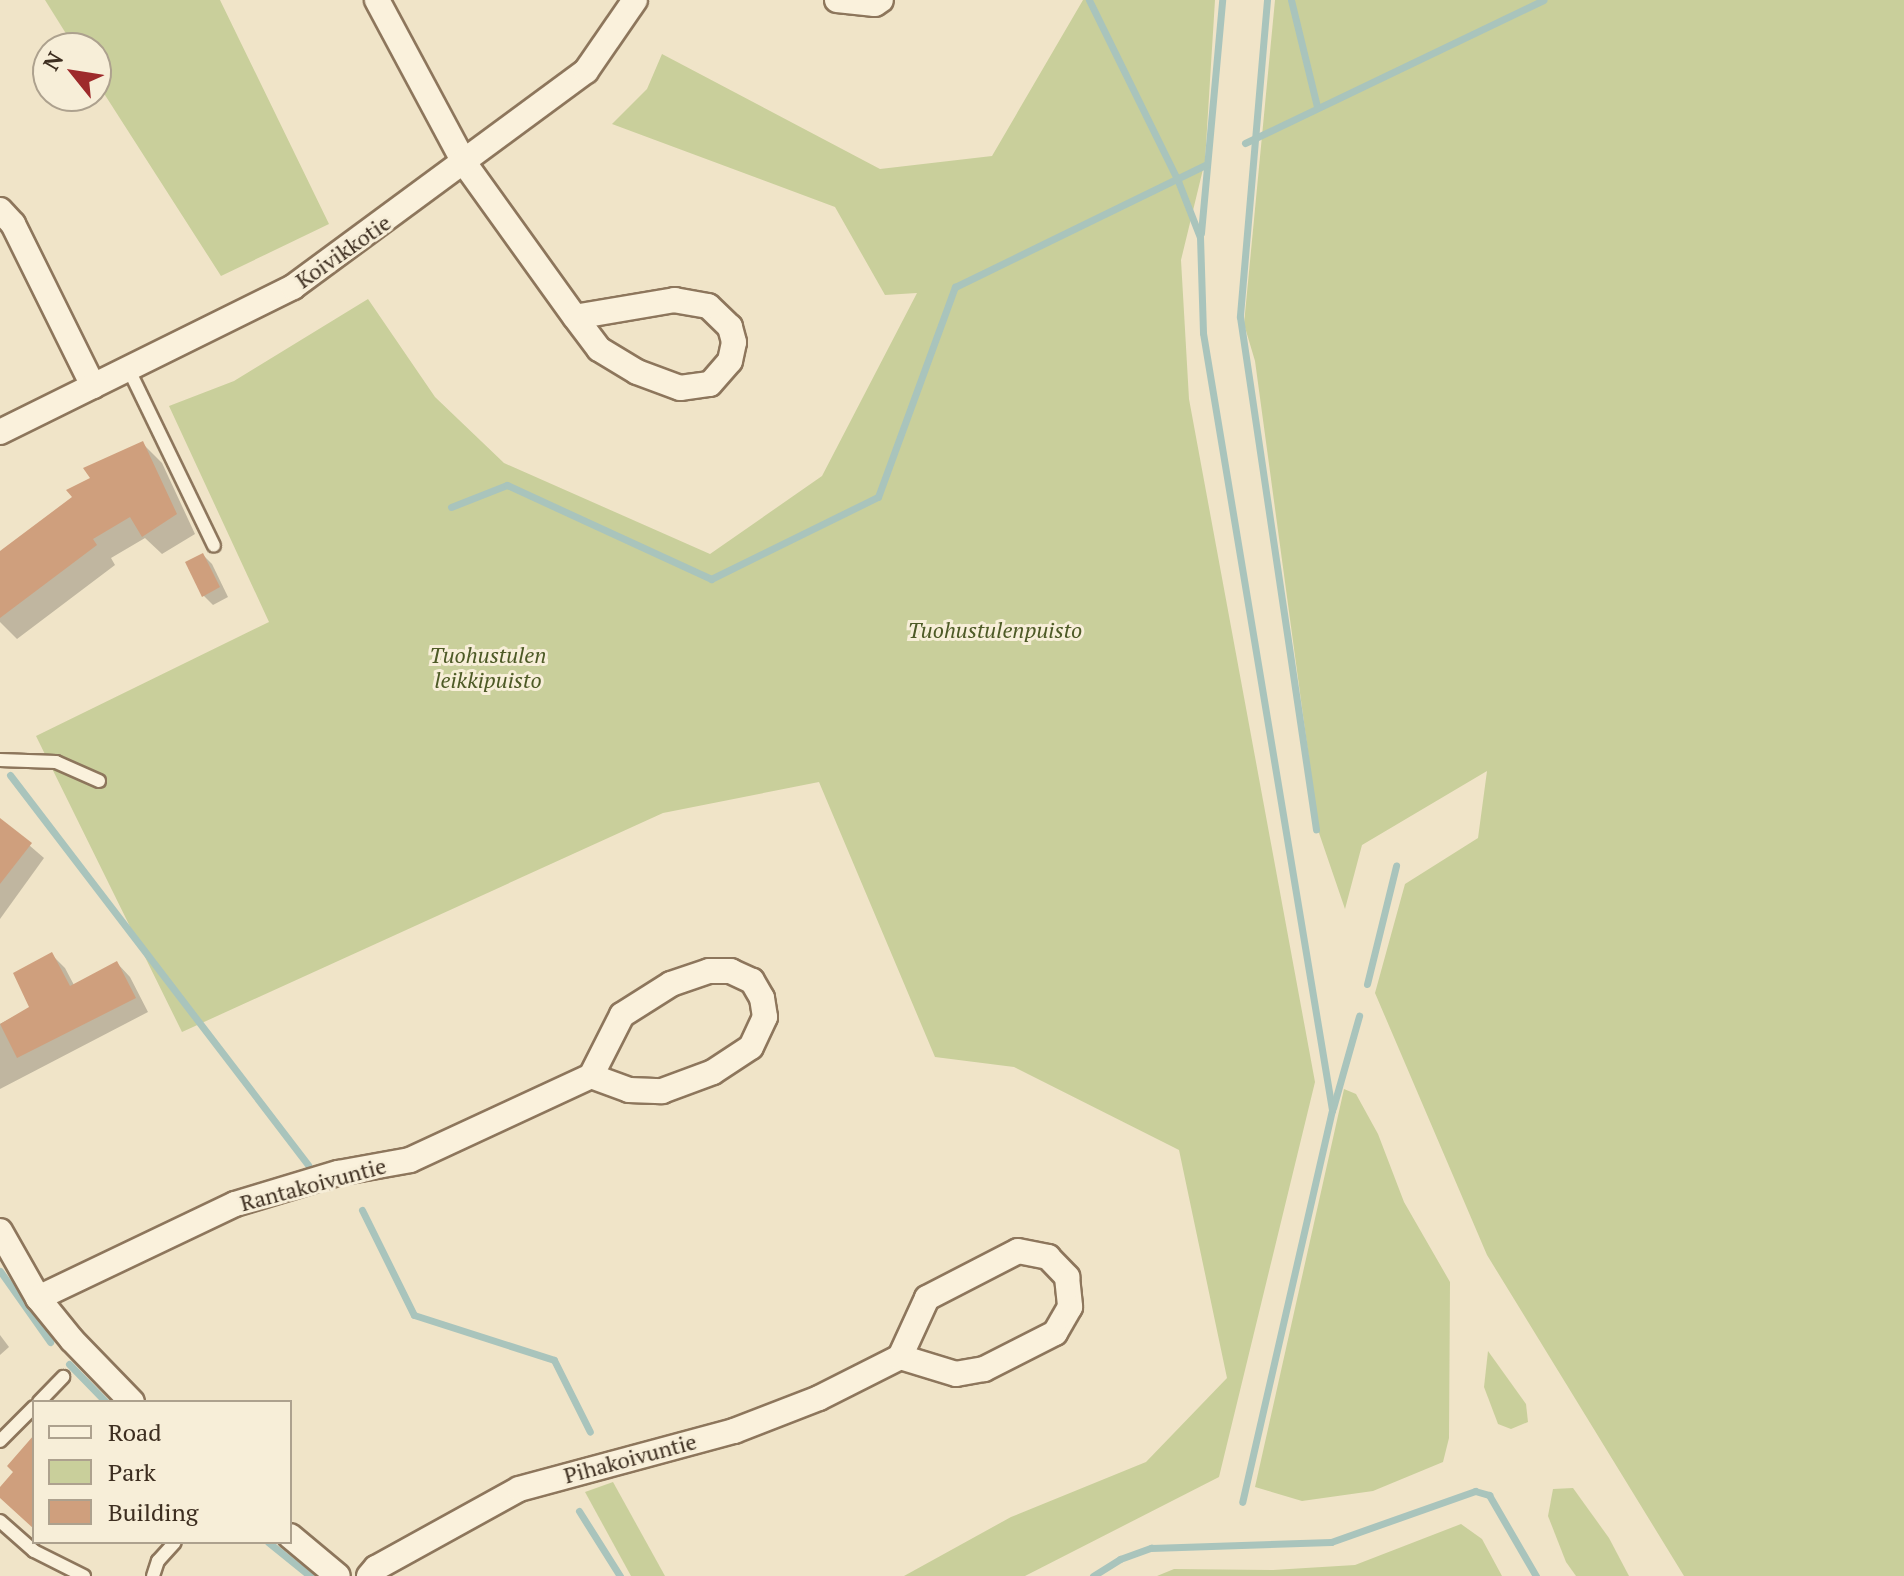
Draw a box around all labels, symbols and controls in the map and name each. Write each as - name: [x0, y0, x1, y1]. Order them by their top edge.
- north arrow: [32, 32, 112, 112]
- text: N: [36, 46, 69, 75]
- street label: Koivikkotie: [290, 209, 396, 293]
- park label: Tuohustulenpuisto: [908, 617, 1082, 643]
- park label: Tuohustulen leikkipuisto: [430, 641, 546, 692]
- street label: Rantakoivuntie: [237, 1152, 389, 1216]
- legend: [32, 1400, 292, 1544]
- text: Road: [108, 1416, 162, 1448]
- street label: Pihakoivuntie: [561, 1428, 699, 1488]
- text: Park: [108, 1456, 156, 1488]
- text: Building: [108, 1496, 198, 1528]

